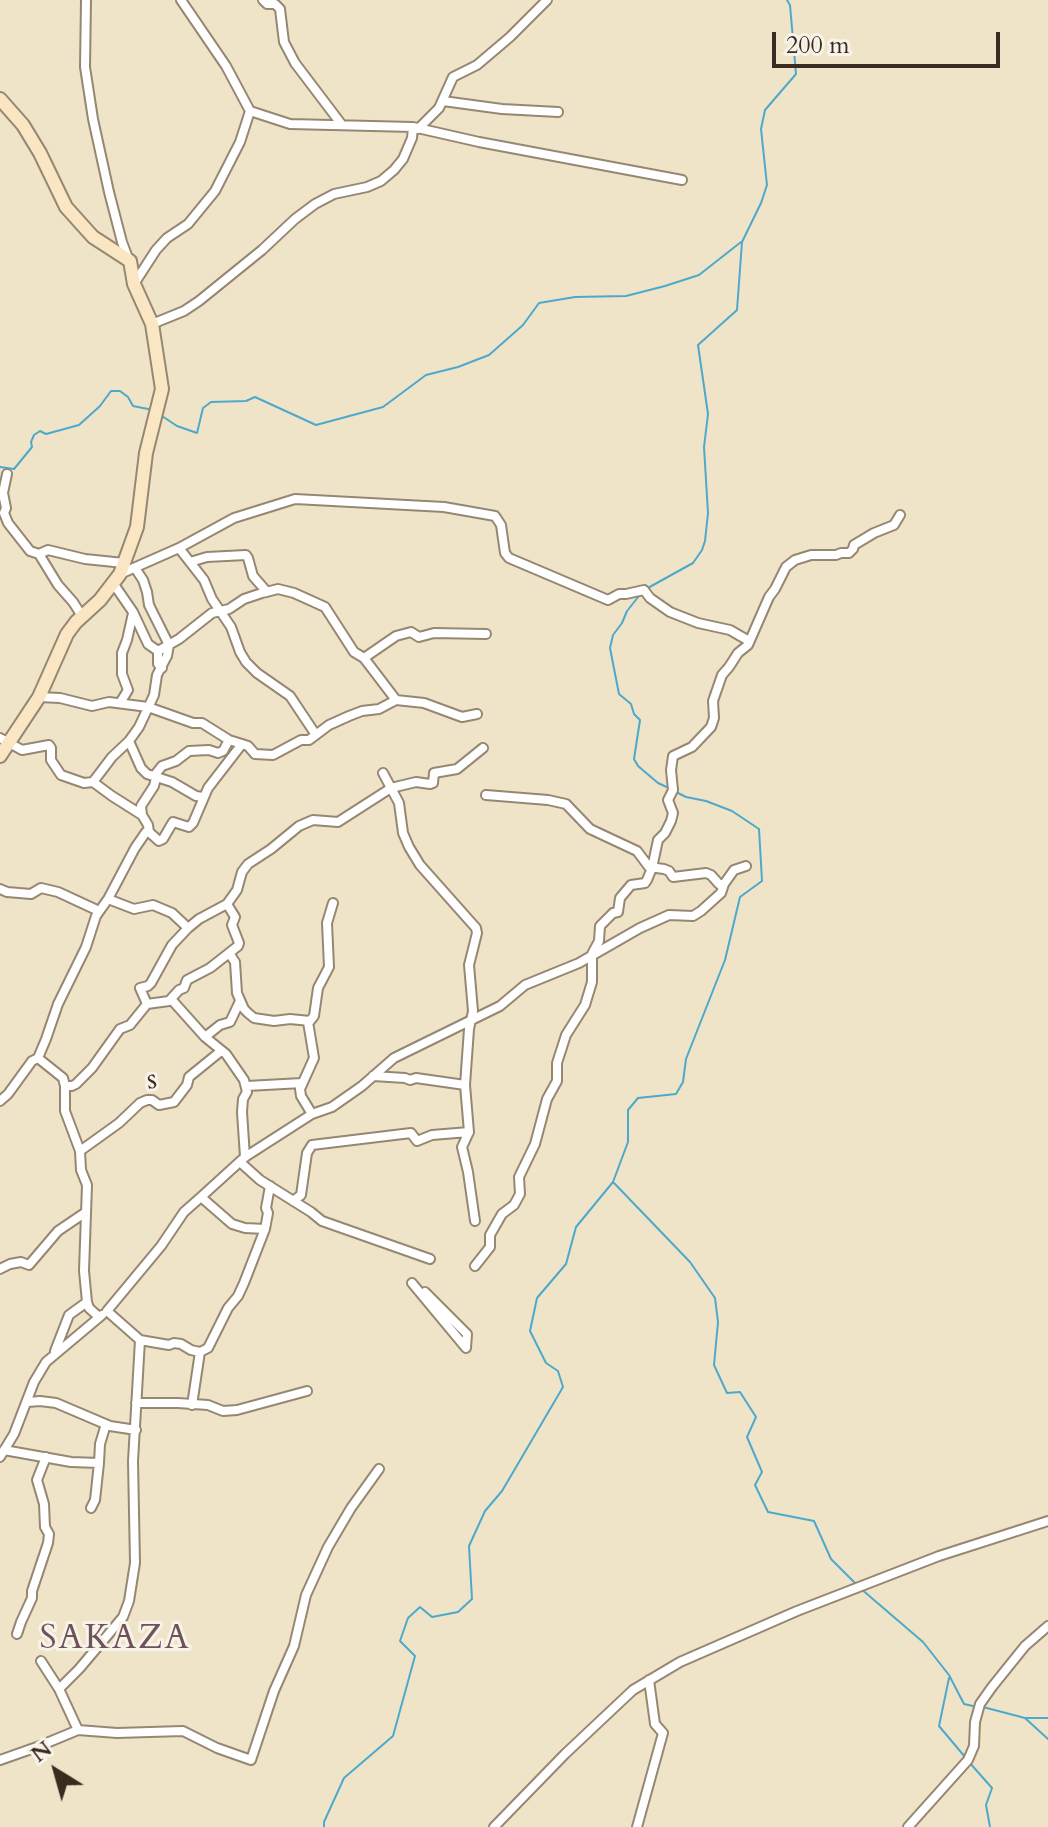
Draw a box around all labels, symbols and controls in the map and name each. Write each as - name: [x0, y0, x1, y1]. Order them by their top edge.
- scale bar: [776, 16, 1004, 66]
- text: 200 m: [786, 29, 850, 62]
- street label: s: [145, 1063, 159, 1099]
- district label: SAKAZA: [39, 1620, 191, 1660]
- north arrow: [16, 1731, 96, 1811]
- text: N: [25, 1734, 58, 1770]

